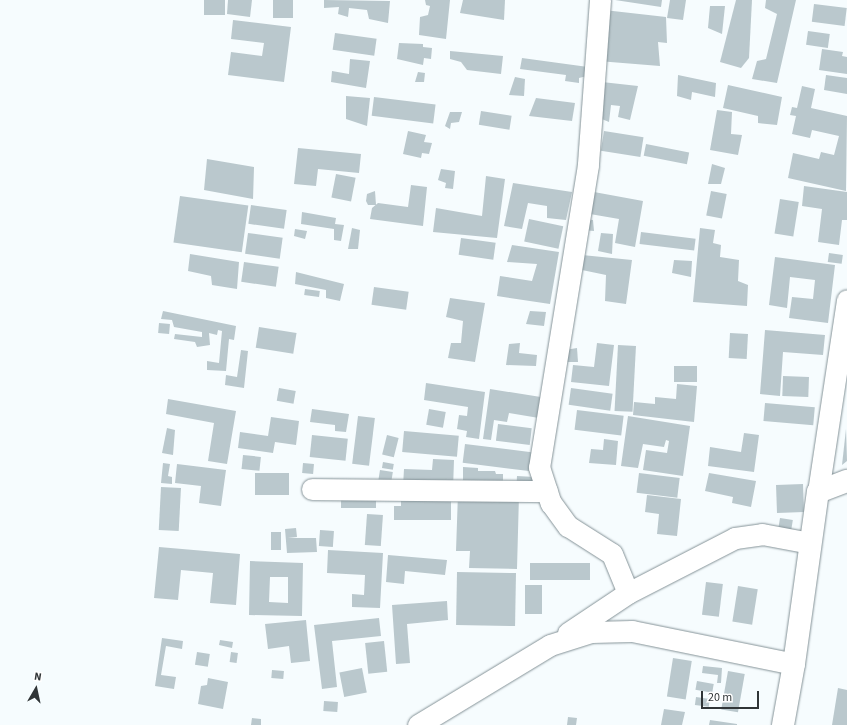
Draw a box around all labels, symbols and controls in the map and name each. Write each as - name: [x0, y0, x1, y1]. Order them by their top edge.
- north arrow: [16, 669, 56, 709]
- text: N: [33, 669, 43, 685]
- scale bar: [703, 683, 761, 709]
- text: 20 m: [708, 689, 732, 706]

